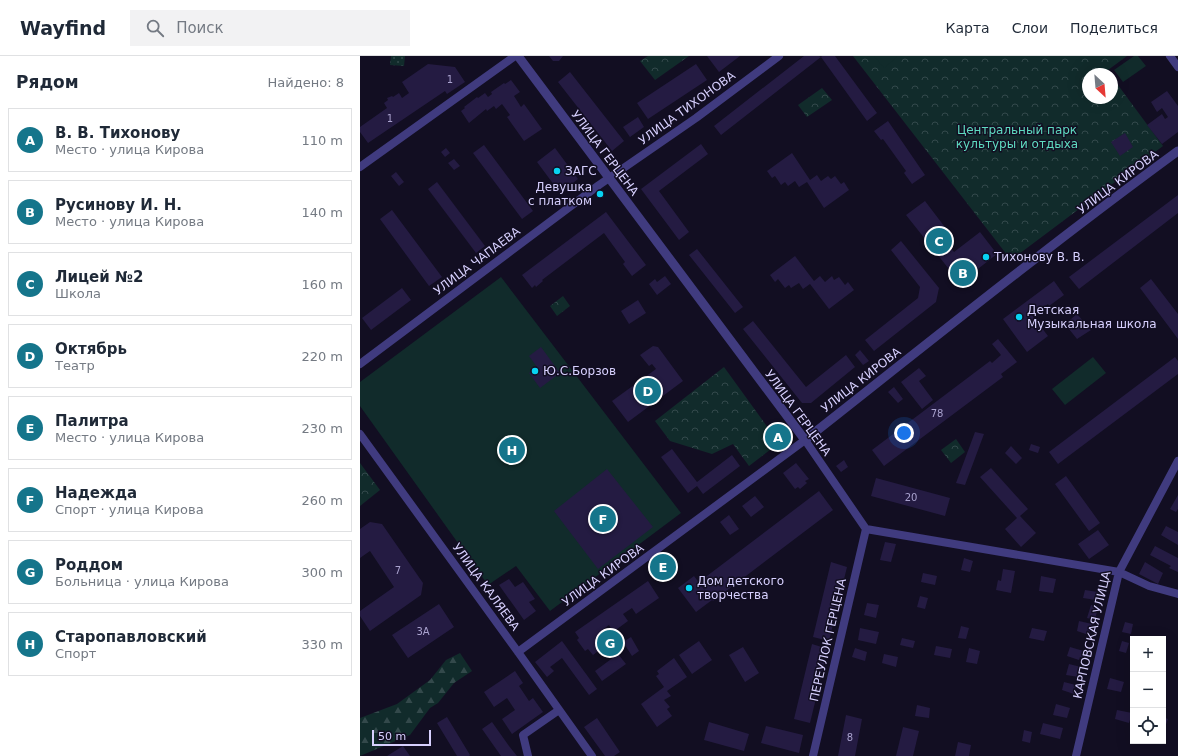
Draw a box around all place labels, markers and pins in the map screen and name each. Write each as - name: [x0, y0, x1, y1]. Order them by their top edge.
- place label: ЗАГС: [565, 164, 597, 178]
- marker: ЗАГС: [552, 166, 562, 176]
- place label: Девушка с платком: [528, 180, 592, 208]
- marker: Девушка с платком: [595, 189, 605, 199]
- pin: C: [926, 226, 952, 256]
- place label: Тихонову В. В.: [993, 250, 1085, 264]
- marker: Тихонову В. В.: [981, 252, 991, 262]
- pin: B: [950, 258, 976, 288]
- place label: Детская Музыкальная школа: [1027, 303, 1156, 331]
- marker: Детская Музыкальная школа: [1014, 312, 1024, 322]
- place label: Ю.С.Борзов: [543, 364, 616, 378]
- marker: Ю.С.Борзов: [530, 366, 540, 376]
- pin: D: [635, 376, 661, 406]
- pin: A: [765, 422, 791, 452]
- pin: H: [499, 435, 525, 465]
- pin: F: [590, 504, 616, 534]
- pin: E: [650, 552, 676, 582]
- place label: Дом детского творчества: [697, 574, 784, 602]
- marker: Дом детского творчества: [684, 583, 694, 593]
- pin: G: [597, 628, 623, 658]

